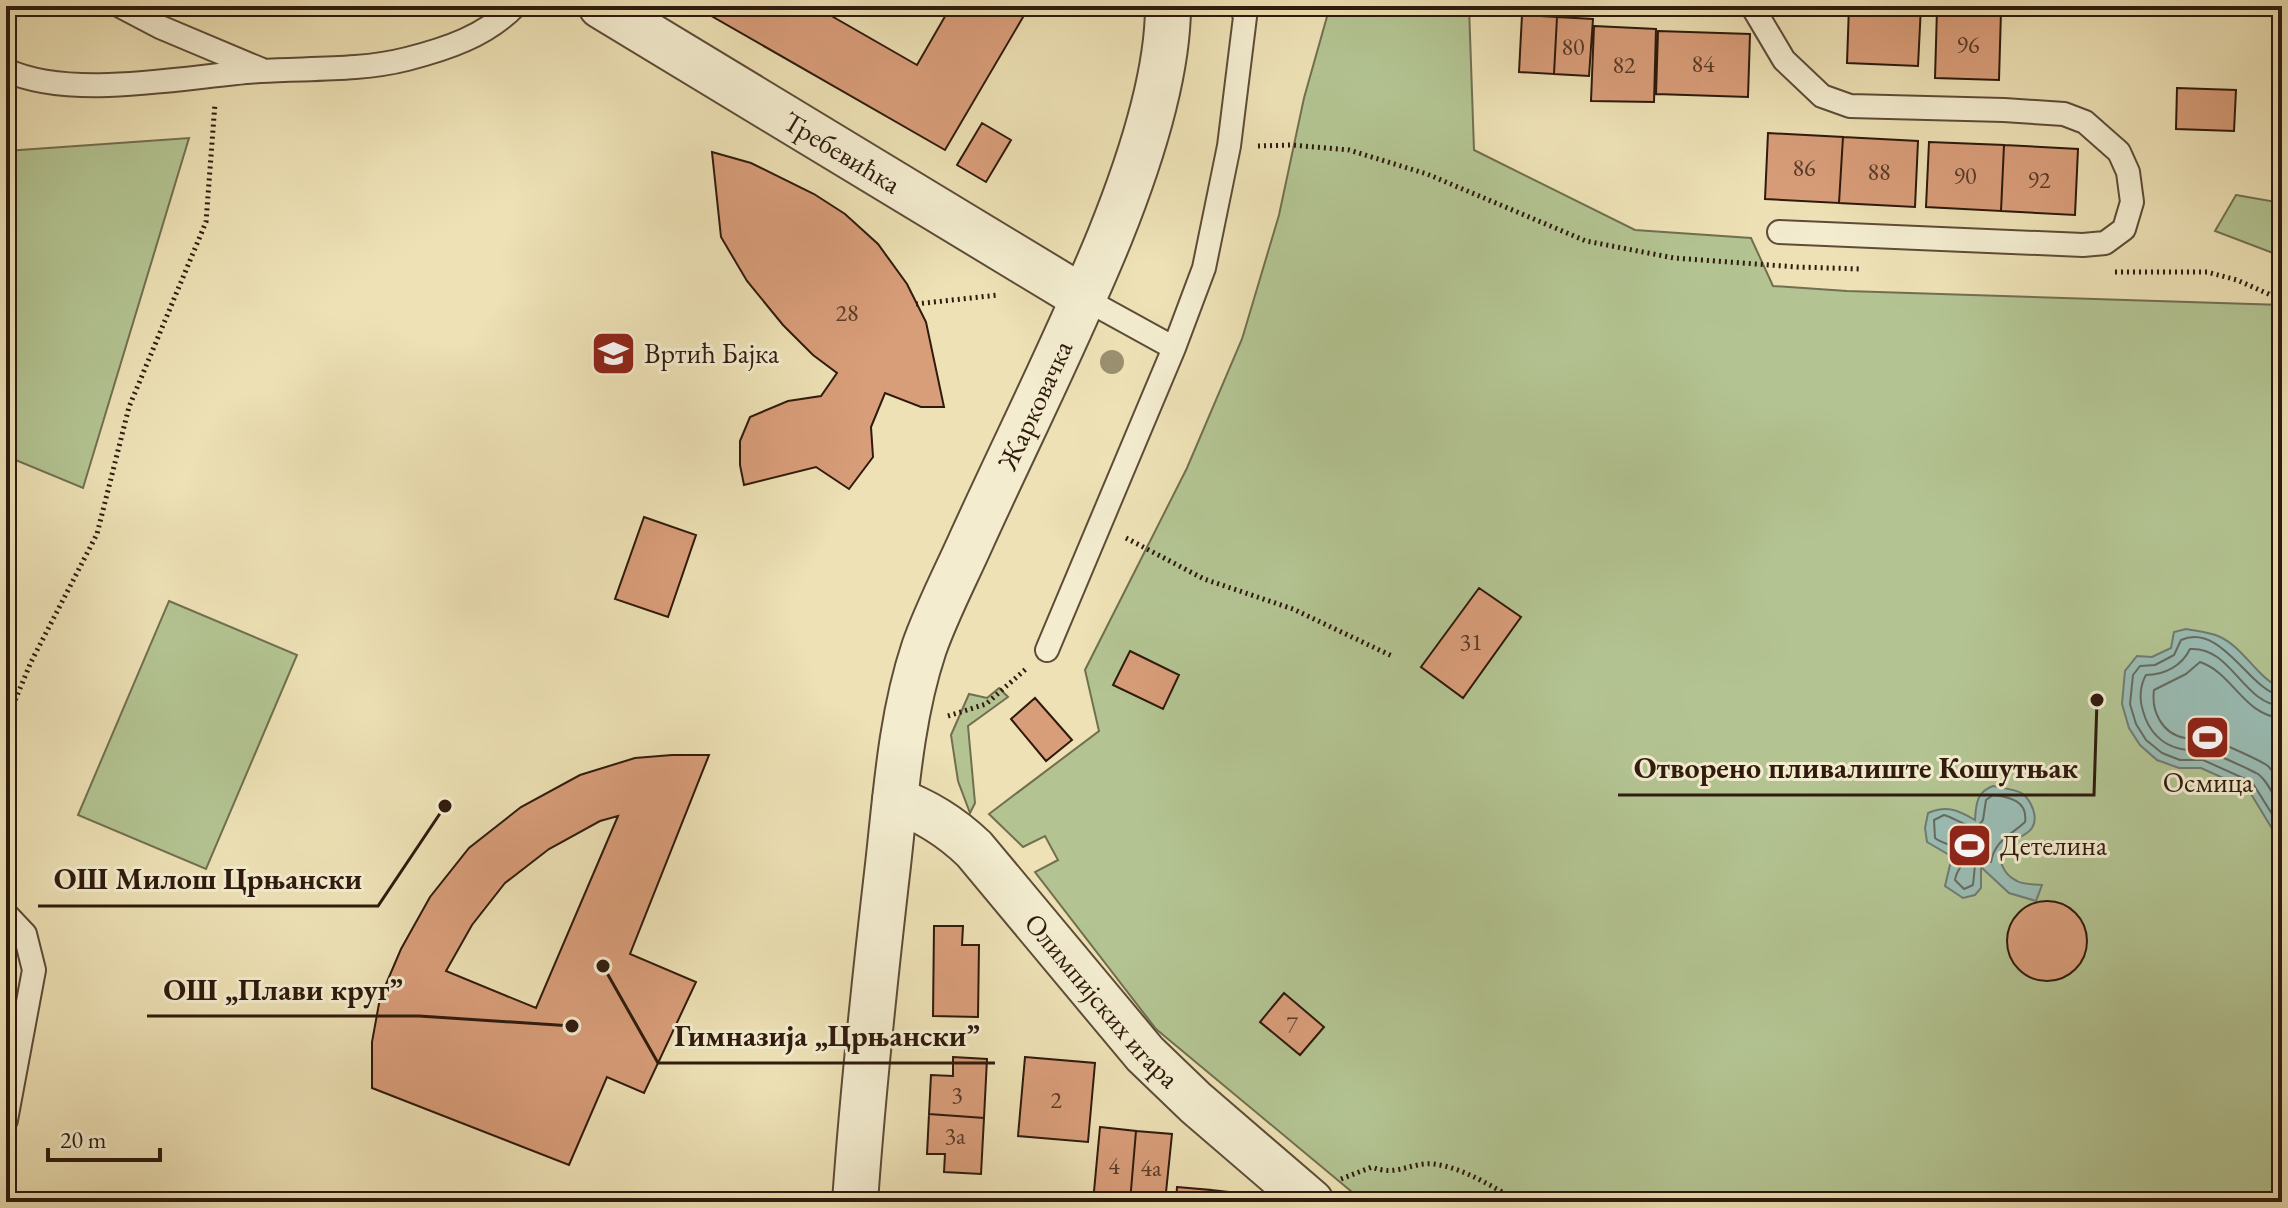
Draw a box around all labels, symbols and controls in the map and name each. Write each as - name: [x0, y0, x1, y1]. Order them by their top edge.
- house number: 96: [1956, 29, 1980, 60]
- house number: 80: [1561, 31, 1585, 62]
- house number: 84: [1691, 48, 1715, 79]
- house number: 82: [1612, 49, 1636, 80]
- street label: Требевићка: [777, 103, 908, 202]
- house number: 86: [1792, 152, 1816, 183]
- house number: 88: [1867, 156, 1891, 187]
- house number: 90: [1953, 160, 1977, 191]
- house number: 92: [2027, 164, 2051, 195]
- house number: 28: [835, 297, 859, 328]
- school or university icon: Вртић Бајка: [589, 329, 637, 377]
- street label: Жарковачка: [988, 334, 1081, 477]
- place label: Вртић Бајка: [644, 335, 780, 371]
- house number: 31: [1459, 626, 1483, 657]
- sports icon: Осмица: [2184, 713, 2232, 761]
- callout: Отворено пливалиште Кошутњак: [1618, 741, 2094, 795]
- text: Отворено пливалиште Кошутњак: [1634, 748, 2079, 787]
- place label: Осмица: [2163, 764, 2254, 800]
- sports icon: Детелина: [1945, 821, 1993, 869]
- place label: Детелина: [2000, 827, 2108, 863]
- callout: ОШ Милош Црњански: [38, 852, 378, 906]
- text: ОШ Милош Црњански: [54, 859, 362, 898]
- street label: Олимпијских игара: [1017, 905, 1188, 1096]
- callout: ОШ „Плави круг”: [147, 962, 419, 1016]
- text: ОШ „Плави круг”: [163, 970, 403, 1009]
- callout: Гимназија „Црњански”: [658, 1009, 995, 1063]
- house number: 7: [1286, 1009, 1298, 1040]
- text: Гимназија „Црњански”: [674, 1016, 980, 1055]
- house number: 3: [951, 1079, 963, 1110]
- house number: 2: [1050, 1084, 1062, 1115]
- scale bar: [48, 1112, 160, 1162]
- house number: 3a: [944, 1120, 966, 1151]
- text: 20 m: [60, 1124, 107, 1155]
- house number: 4: [1108, 1150, 1120, 1181]
- house number: 4a: [1140, 1152, 1162, 1183]

